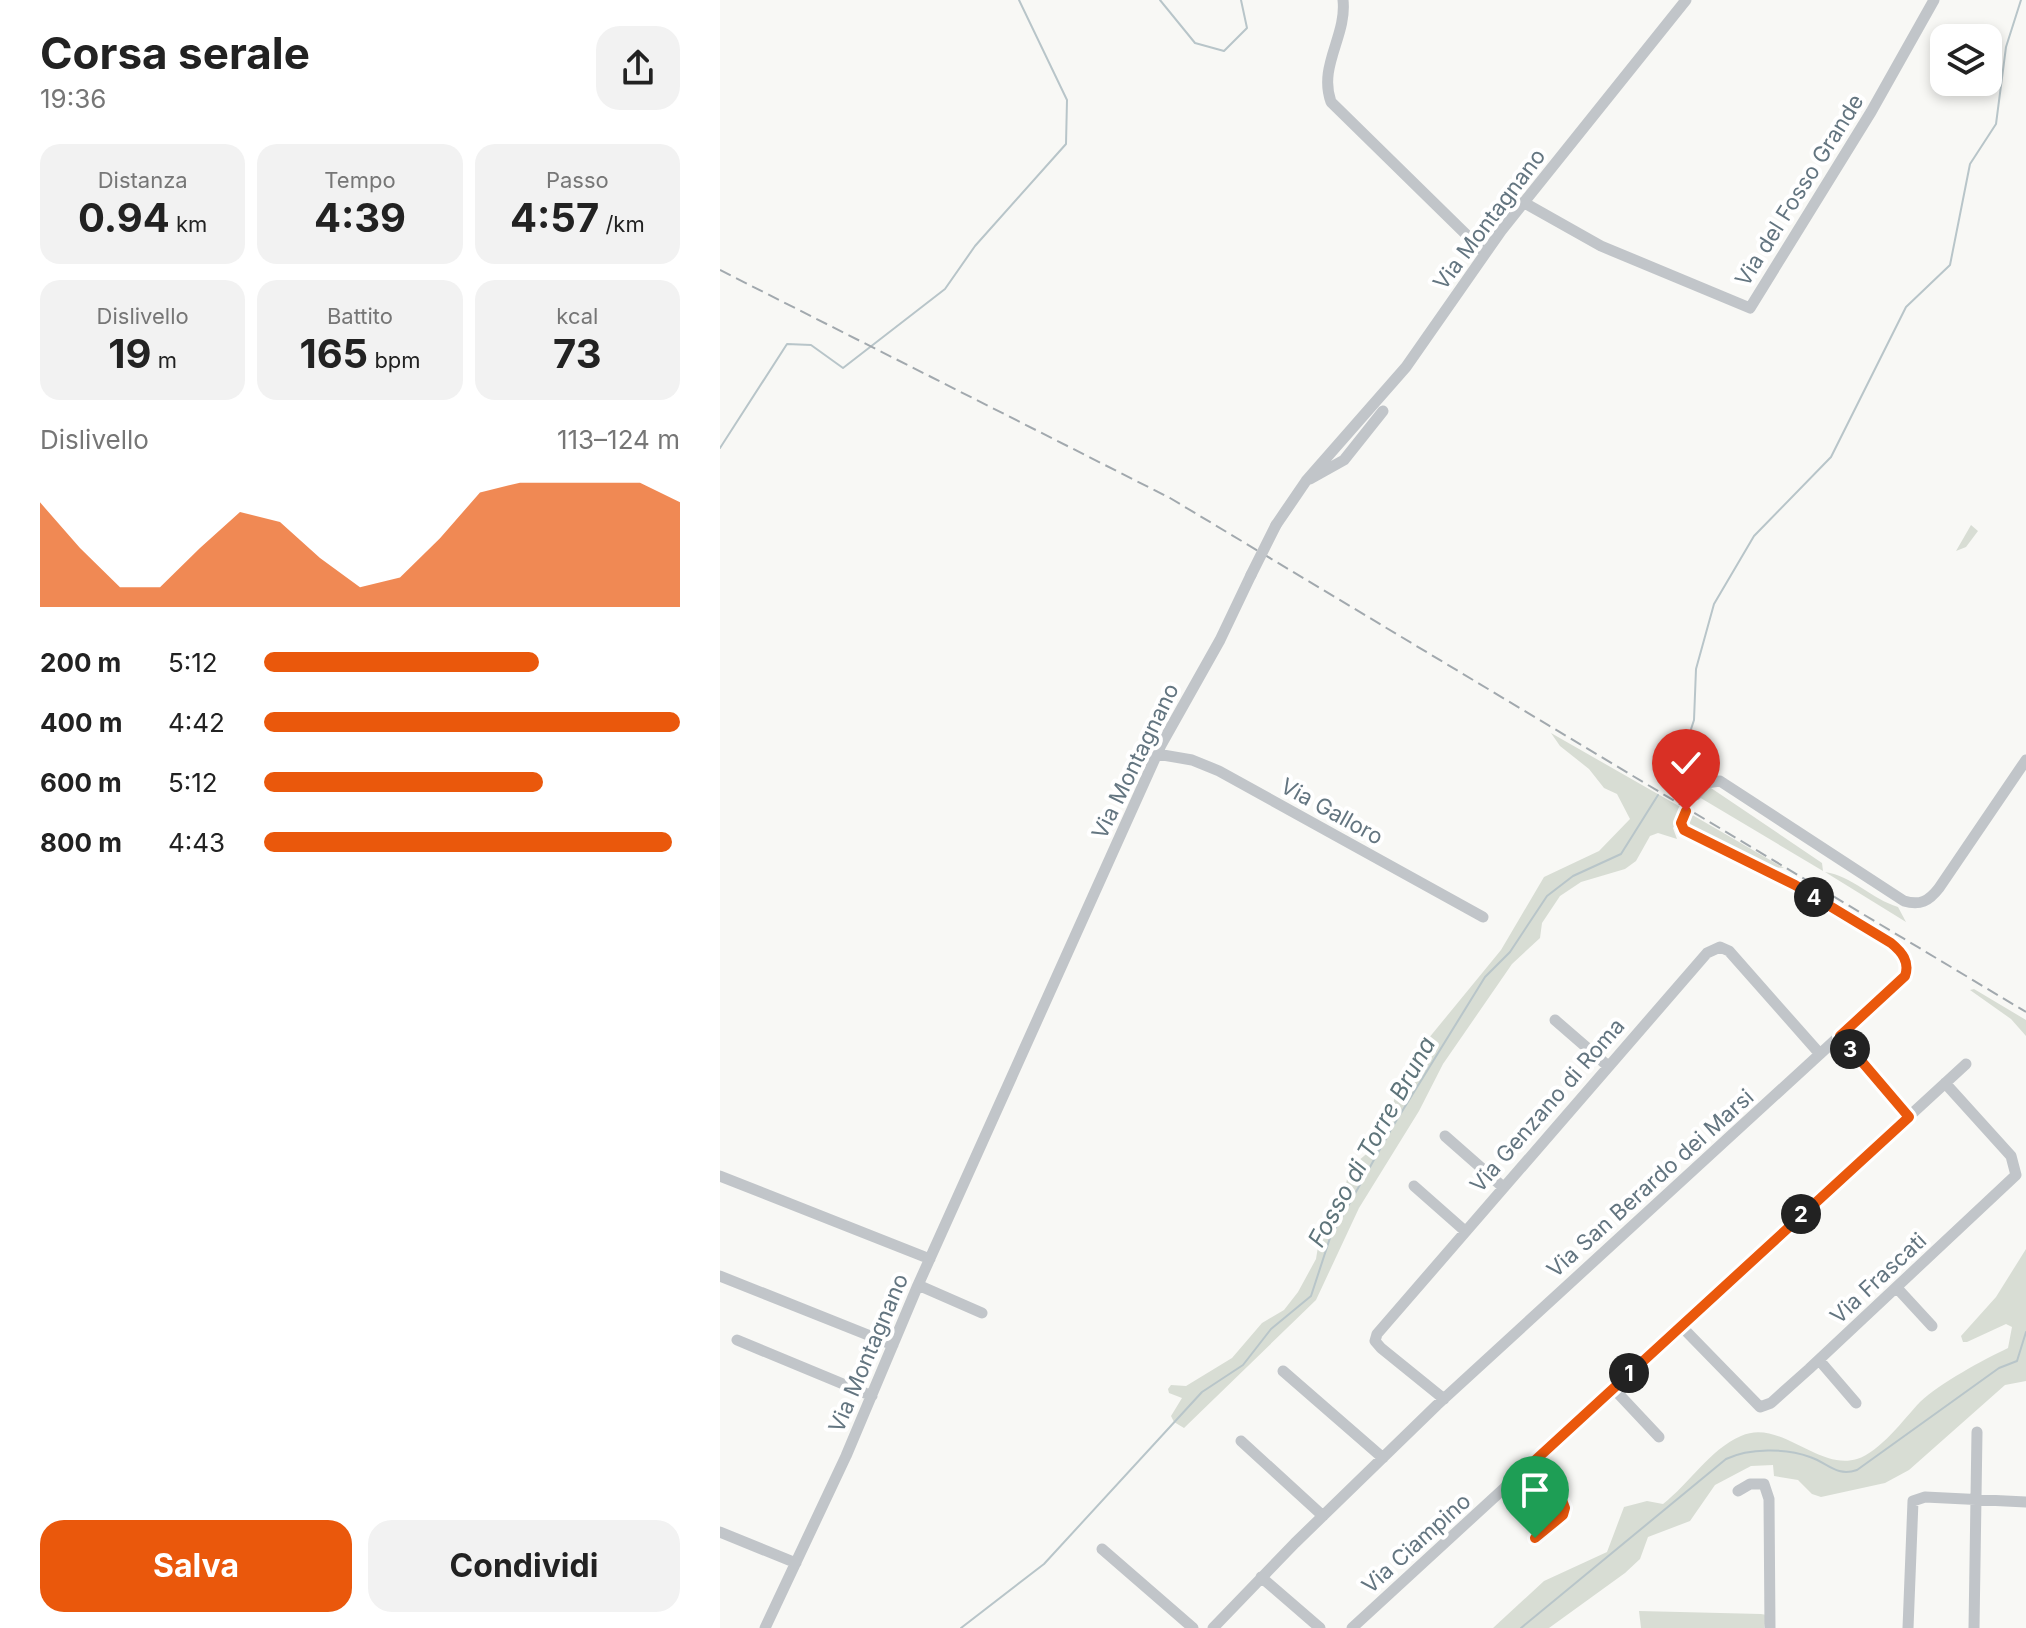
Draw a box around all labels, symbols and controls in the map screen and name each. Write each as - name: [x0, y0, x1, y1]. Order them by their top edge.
- map controls: [1930, 24, 2002, 96]
- button: layers: [1930, 24, 2002, 96]
- text: Corsa serale: [40, 26, 310, 80]
- button: share: [596, 26, 680, 110]
- text: 19:36: [40, 83, 106, 114]
- street label: Via del Fosso Grande: [1729, 89, 1869, 291]
- street label: Via Montagnano: [1428, 143, 1550, 295]
- text: Distanza: [98, 167, 188, 193]
- text: Tempo: [324, 167, 396, 193]
- text: Passo: [546, 167, 609, 193]
- text: 0.94: [78, 193, 170, 242]
- text: 4:39: [314, 193, 406, 242]
- text: 4:57: [510, 193, 599, 242]
- text: km: [170, 211, 207, 237]
- text: /km: [599, 211, 645, 237]
- text: Dislivello: [97, 303, 189, 329]
- text: Battito: [327, 303, 393, 329]
- text: kcal: [556, 303, 598, 329]
- text: 19: [108, 329, 152, 378]
- text: 165: [299, 329, 368, 378]
- text: 73: [553, 329, 602, 378]
- text: m: [152, 347, 177, 373]
- text: bpm: [368, 347, 421, 373]
- text: Dislivello: [40, 424, 149, 455]
- text: 113–124 m: [557, 424, 680, 455]
- text: 200 m: [40, 647, 121, 678]
- text: 5:12: [168, 647, 218, 678]
- street label: Via Montagnano: [1086, 679, 1184, 843]
- text: 400 m: [40, 707, 123, 738]
- text: 4:42: [168, 707, 225, 738]
- pin: [1652, 729, 1720, 811]
- icon: check: [1664, 741, 1708, 785]
- text: 600 m: [40, 767, 122, 798]
- text: 5:12: [168, 767, 218, 798]
- street label: Via Galloro: [1276, 772, 1388, 850]
- text: 800 m: [40, 827, 122, 858]
- text: 4:43: [168, 827, 225, 858]
- pin: 4: [1794, 877, 1834, 917]
- text: 4: [1807, 884, 1821, 910]
- street label: Via Genzano di Roma: [1464, 1013, 1630, 1197]
- pin: 3: [1830, 1029, 1870, 1069]
- water label: Fosso di Torre Bruna: [1302, 1032, 1441, 1252]
- text: 3: [1843, 1036, 1857, 1062]
- street label: Via San Berardo dei Marsi: [1541, 1083, 1759, 1283]
- pin: 2: [1781, 1194, 1821, 1234]
- text: 2: [1794, 1201, 1808, 1227]
- street label: Via Frascati: [1825, 1227, 1931, 1329]
- street label: Via Montagnano: [823, 1270, 913, 1436]
- pin: 1: [1609, 1353, 1649, 1393]
- text: 1: [1624, 1360, 1634, 1386]
- pin: [1501, 1456, 1569, 1538]
- icon: arrive: [1513, 1468, 1557, 1512]
- street label: Via Ciampino: [1356, 1487, 1476, 1599]
- button: Salva: [40, 1520, 352, 1612]
- button: Condividi: [368, 1520, 680, 1612]

